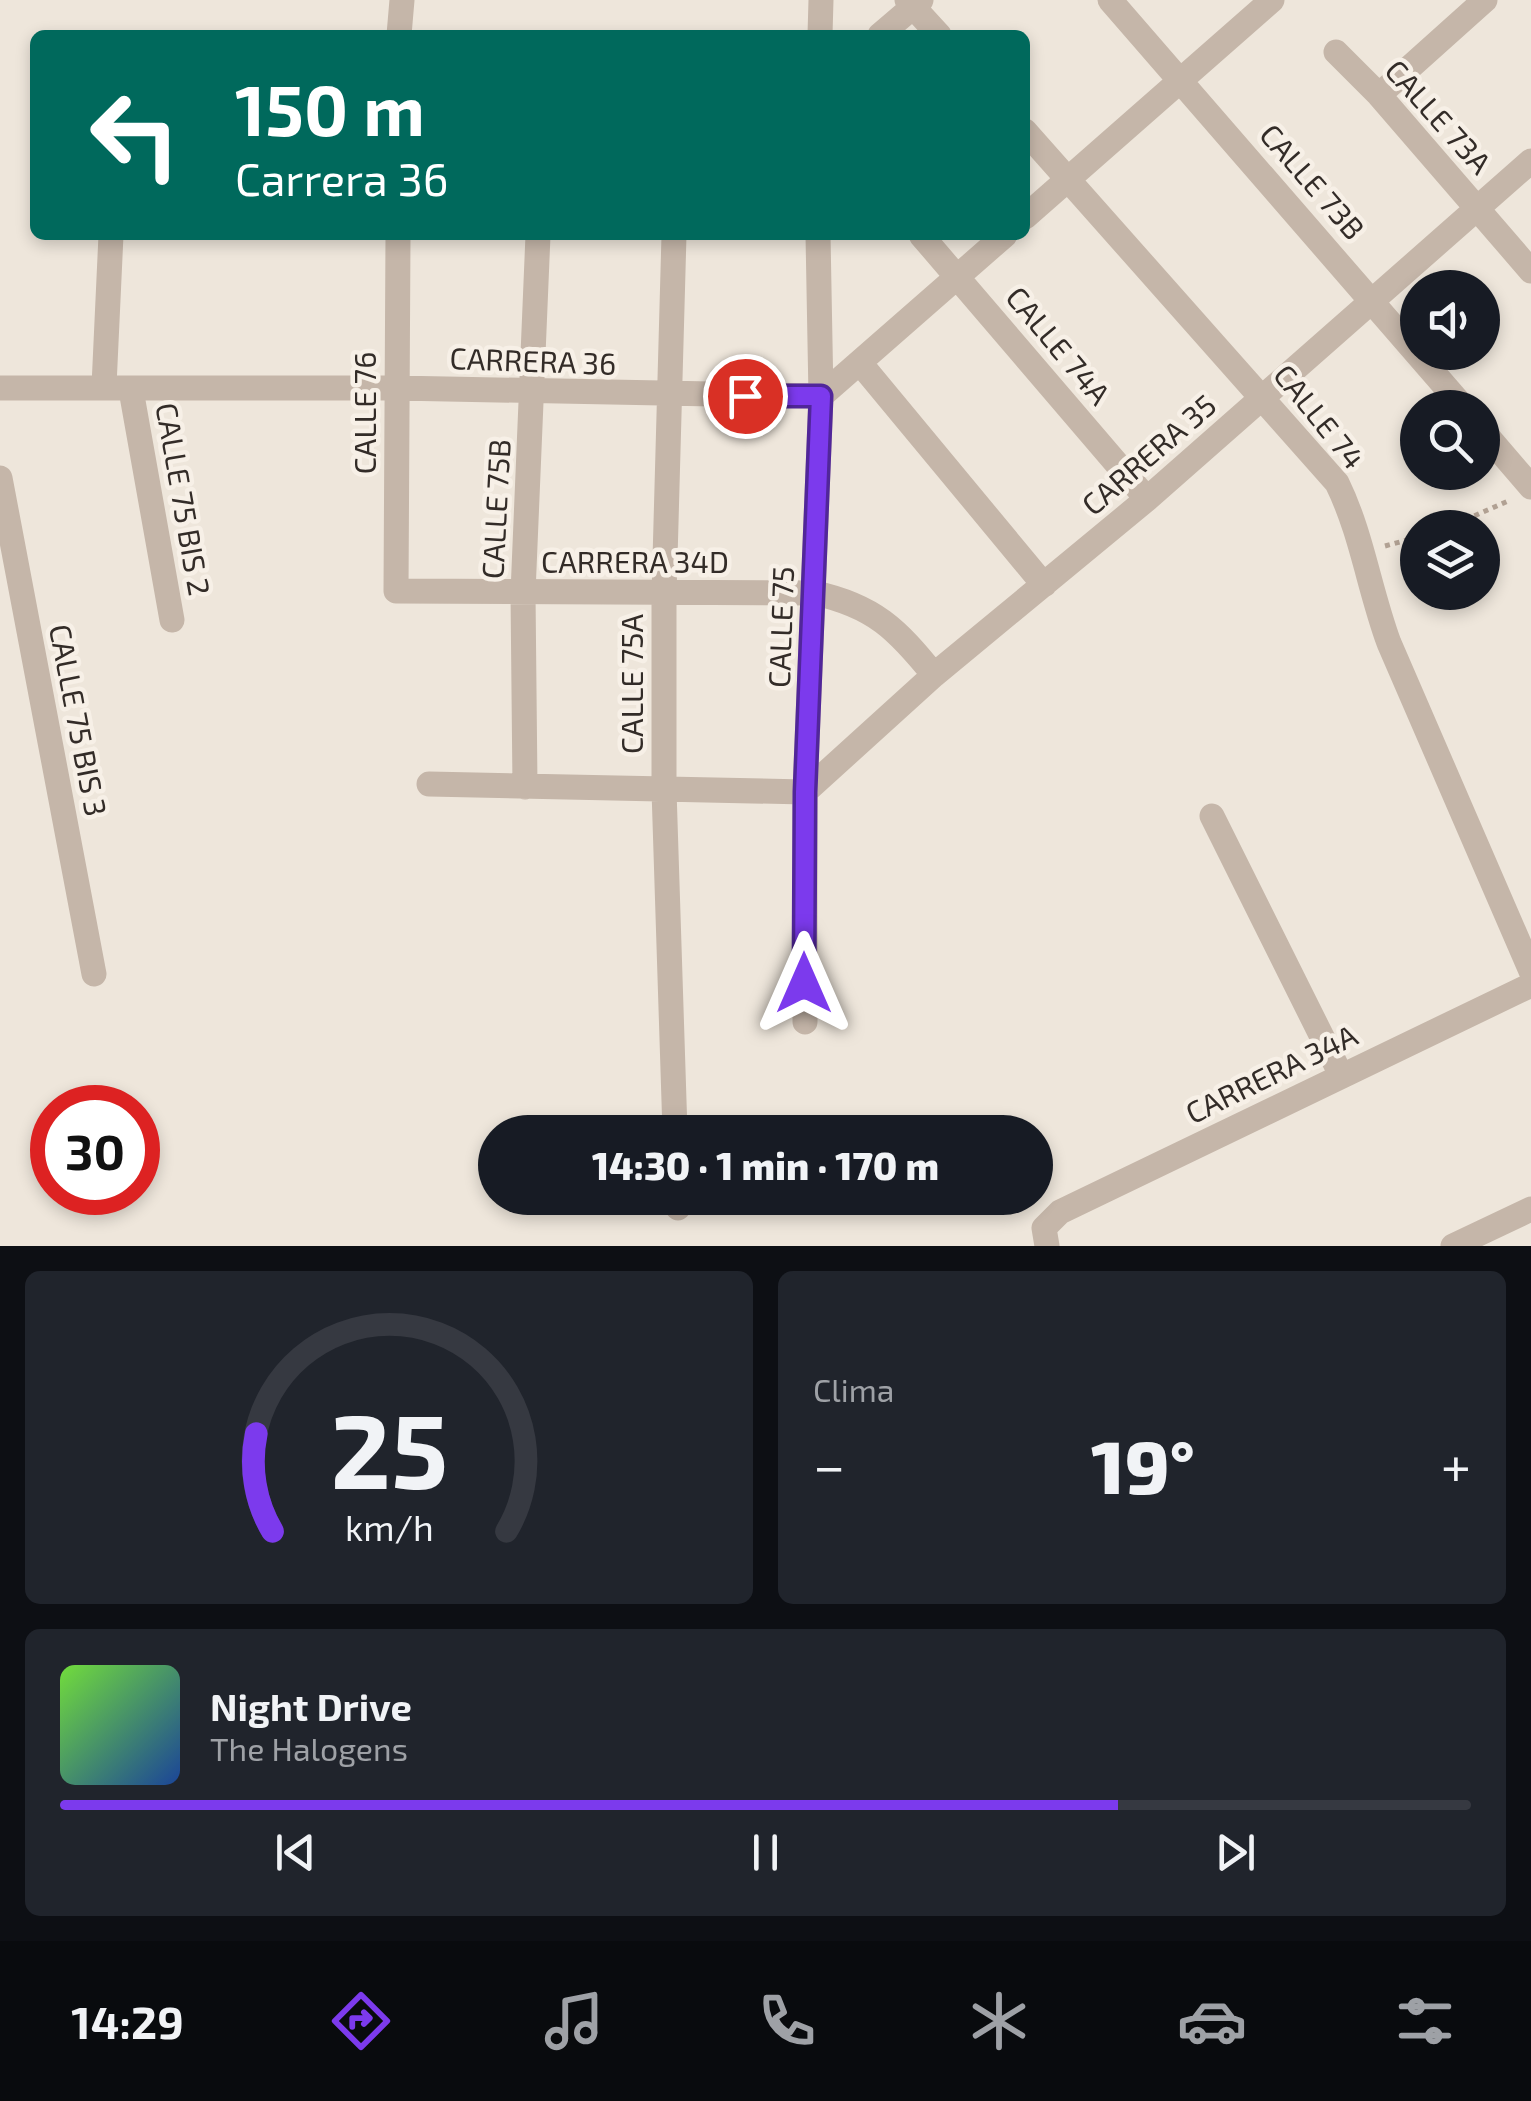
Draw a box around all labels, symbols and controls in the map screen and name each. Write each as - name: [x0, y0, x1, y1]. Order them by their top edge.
- street label: CALLE 73A: [1379, 52, 1500, 181]
- text: 150 m: [235, 66, 425, 150]
- icon: left: [70, 70, 200, 200]
- street label: CALLE 73B: [1253, 116, 1373, 246]
- text: Carrera 36: [235, 151, 449, 205]
- map controls: [1400, 270, 1500, 610]
- button: sound: [1400, 270, 1500, 370]
- street label: CALLE 74A: [999, 279, 1119, 411]
- street label: CARRERA 36: [449, 339, 617, 381]
- street label: CALLE 76: [346, 352, 382, 474]
- pin: [703, 354, 788, 439]
- street label: CALLE 74: [1267, 357, 1373, 475]
- icon: arrive: [718, 369, 773, 424]
- street label: CARRERA 35: [1074, 386, 1222, 522]
- button: search: [1400, 390, 1500, 490]
- street label: CALLE 75 BIS 2: [149, 400, 219, 598]
- street label: CALLE 75B: [473, 438, 517, 580]
- button: layers: [1400, 510, 1500, 610]
- street label: CARRERA 34D: [541, 543, 729, 579]
- street label: CALLE 75: [760, 566, 800, 688]
- street label: CALLE 75A: [613, 614, 649, 754]
- street label: CALLE 75 BIS 3: [43, 621, 115, 819]
- position arrow: [752, 931, 856, 1035]
- street label: CARRERA 34A: [1179, 1016, 1363, 1130]
- speed limit sign: 30: [30, 1085, 160, 1215]
- text: 14:30 · 1 min · 170 m: [592, 1142, 939, 1188]
- text: Clima: [813, 1370, 894, 1408]
- text: 25: [330, 1385, 448, 1510]
- text: 19°: [1091, 1419, 1195, 1509]
- text: −: [813, 1431, 845, 1497]
- text: +: [1441, 1431, 1471, 1497]
- text: km/h: [345, 1505, 433, 1548]
- text: Night Drive: [210, 1683, 412, 1729]
- text: The Halogens: [210, 1729, 408, 1767]
- icon: previous: [268, 1825, 323, 1880]
- icon: pause: [738, 1825, 793, 1880]
- icon: next: [1208, 1825, 1263, 1880]
- icon: directions: [326, 1986, 396, 2056]
- icon: music: [539, 1986, 609, 2056]
- icon: phone: [752, 1986, 822, 2056]
- icon: climate: [964, 1986, 1034, 2056]
- icon: car: [1177, 1986, 1247, 2056]
- icon: filters: [1390, 1986, 1460, 2056]
- text: 14:29: [71, 1994, 184, 2048]

